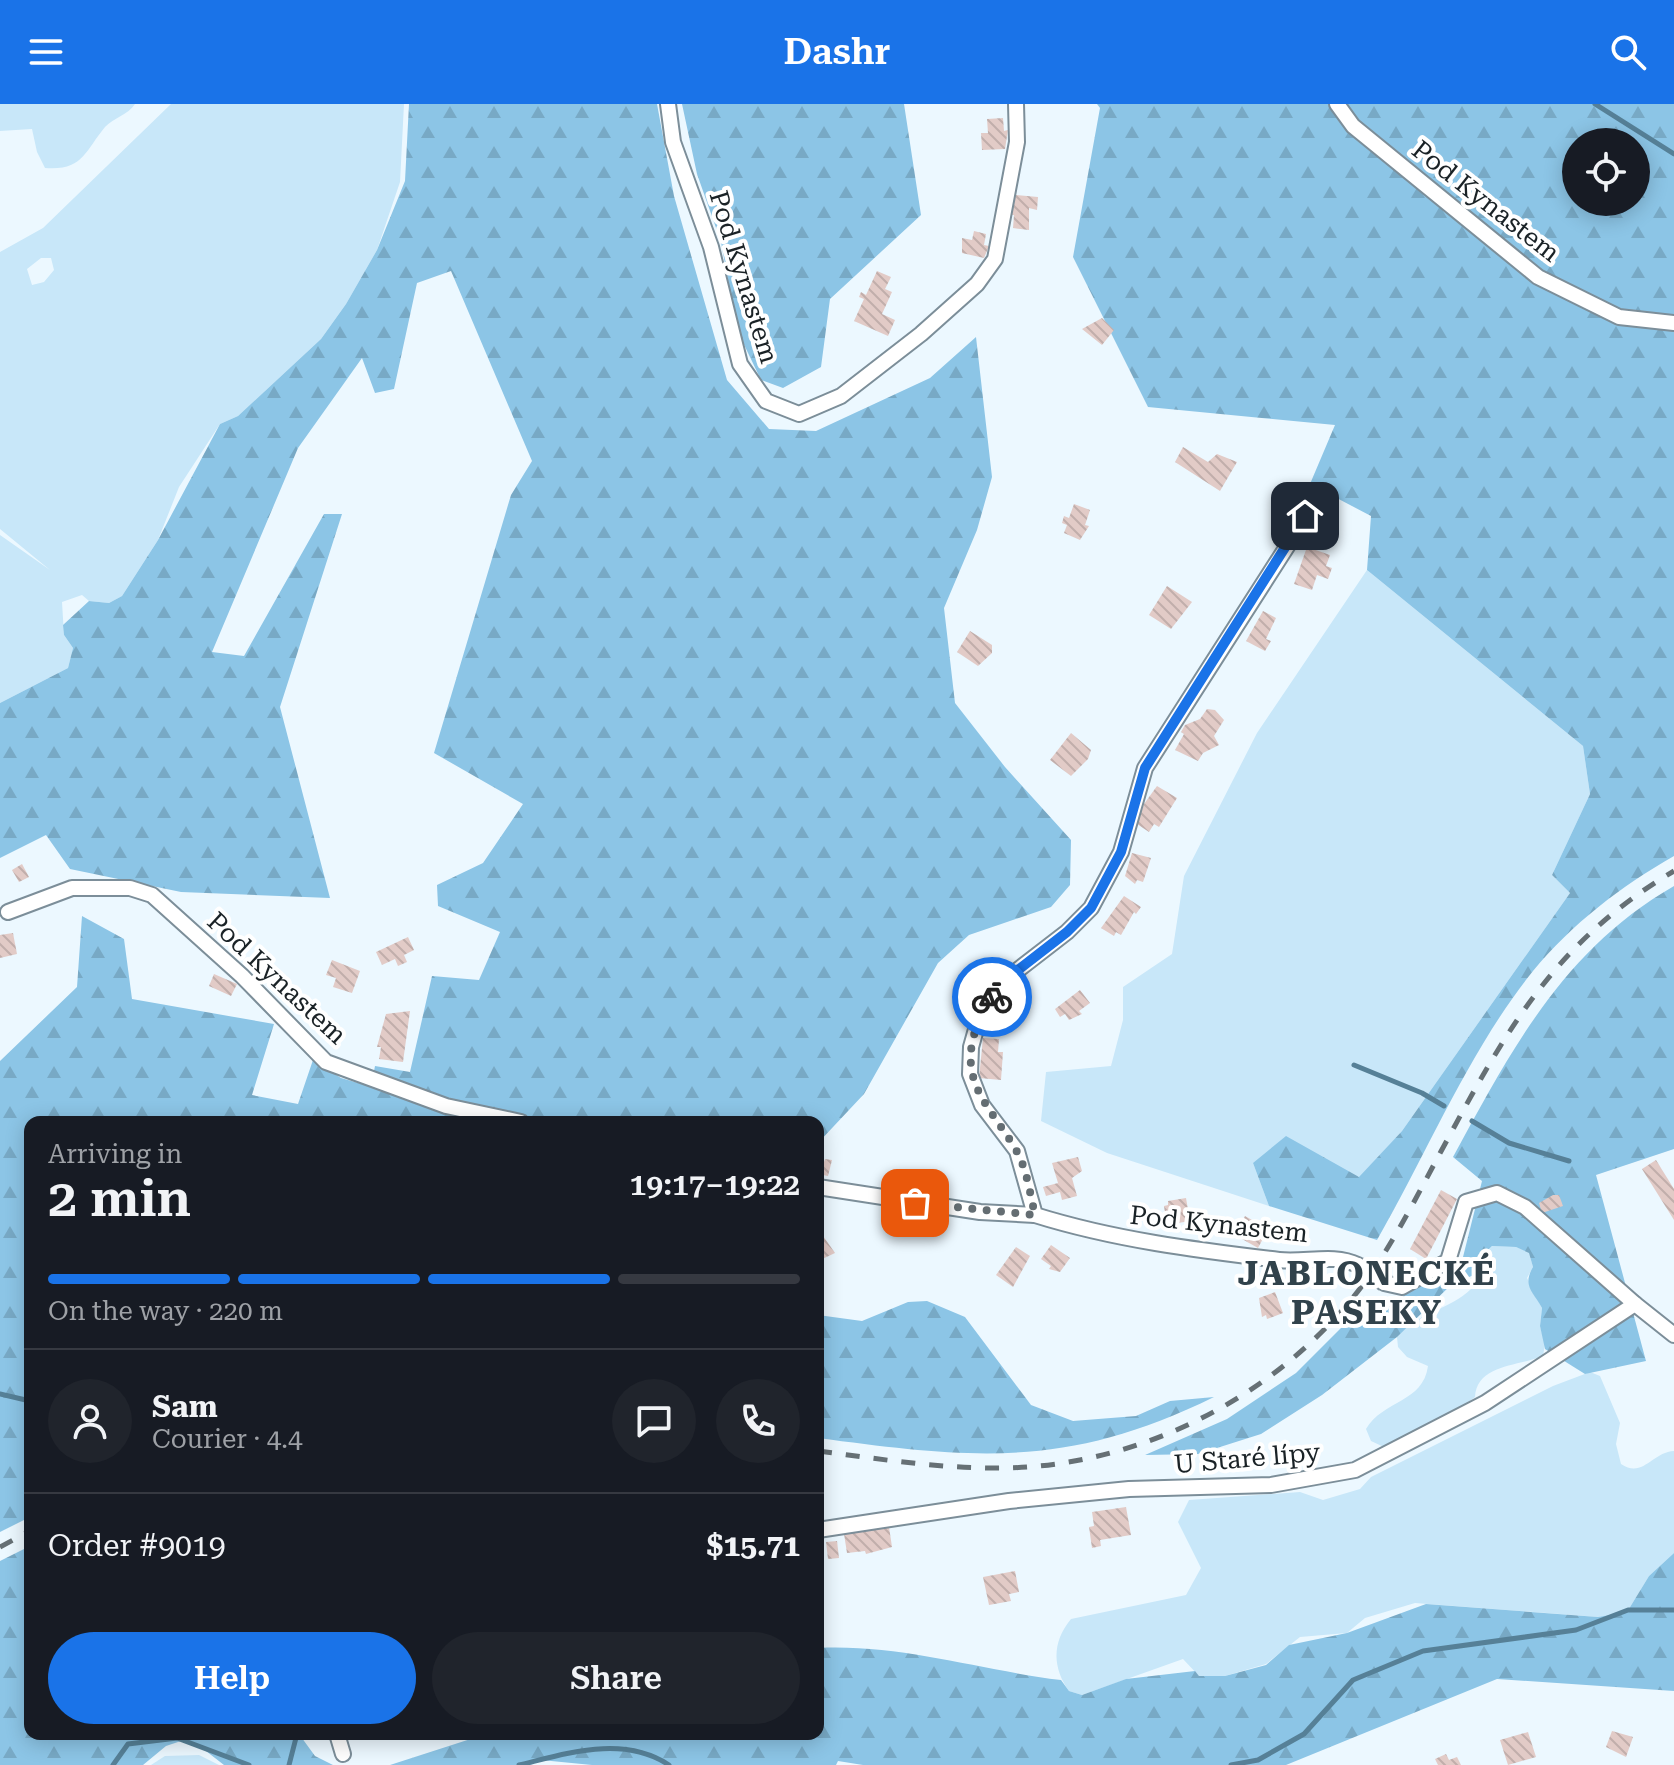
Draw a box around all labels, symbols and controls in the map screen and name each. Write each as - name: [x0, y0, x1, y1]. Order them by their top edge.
- icon: menu: [24, 30, 68, 74]
- icon: search: [1606, 30, 1650, 74]
- text: Dashr: [784, 31, 890, 73]
- map controls: [1562, 128, 1650, 216]
- button: locate: [1562, 128, 1650, 216]
- street label: Pod Kynastem: [1406, 134, 1566, 268]
- street label: Pod Kynastem: [703, 187, 785, 367]
- pin: [1271, 482, 1339, 550]
- icon: home: [1283, 494, 1327, 538]
- street label: Pod Kynastem: [201, 906, 353, 1050]
- courier: [952, 957, 1032, 1037]
- icon: bike: [970, 975, 1014, 1019]
- text: Arriving in: [48, 1139, 182, 1169]
- text: 19:17–19:22: [630, 1167, 800, 1202]
- text: 2 min: [48, 1168, 191, 1229]
- pin: [881, 1169, 949, 1237]
- icon: bag: [893, 1181, 937, 1225]
- street label: Pod Kynastem: [1128, 1200, 1310, 1248]
- district label: JABLONECKÉ PASEKY: [1238, 1252, 1496, 1332]
- text: On the way · 220 m: [48, 1296, 283, 1326]
- button: person: [48, 1379, 132, 1463]
- button: chat: [612, 1379, 696, 1463]
- button: phone: [716, 1379, 800, 1463]
- text: Sam: [152, 1389, 218, 1424]
- text: Courier · 4.4: [152, 1424, 302, 1454]
- street label: U Staré lípy: [1173, 1437, 1322, 1479]
- text: Order #9019: [48, 1528, 226, 1563]
- text: $15.71: [707, 1528, 800, 1563]
- button: Help: [48, 1632, 416, 1724]
- button: Share: [432, 1632, 800, 1724]

